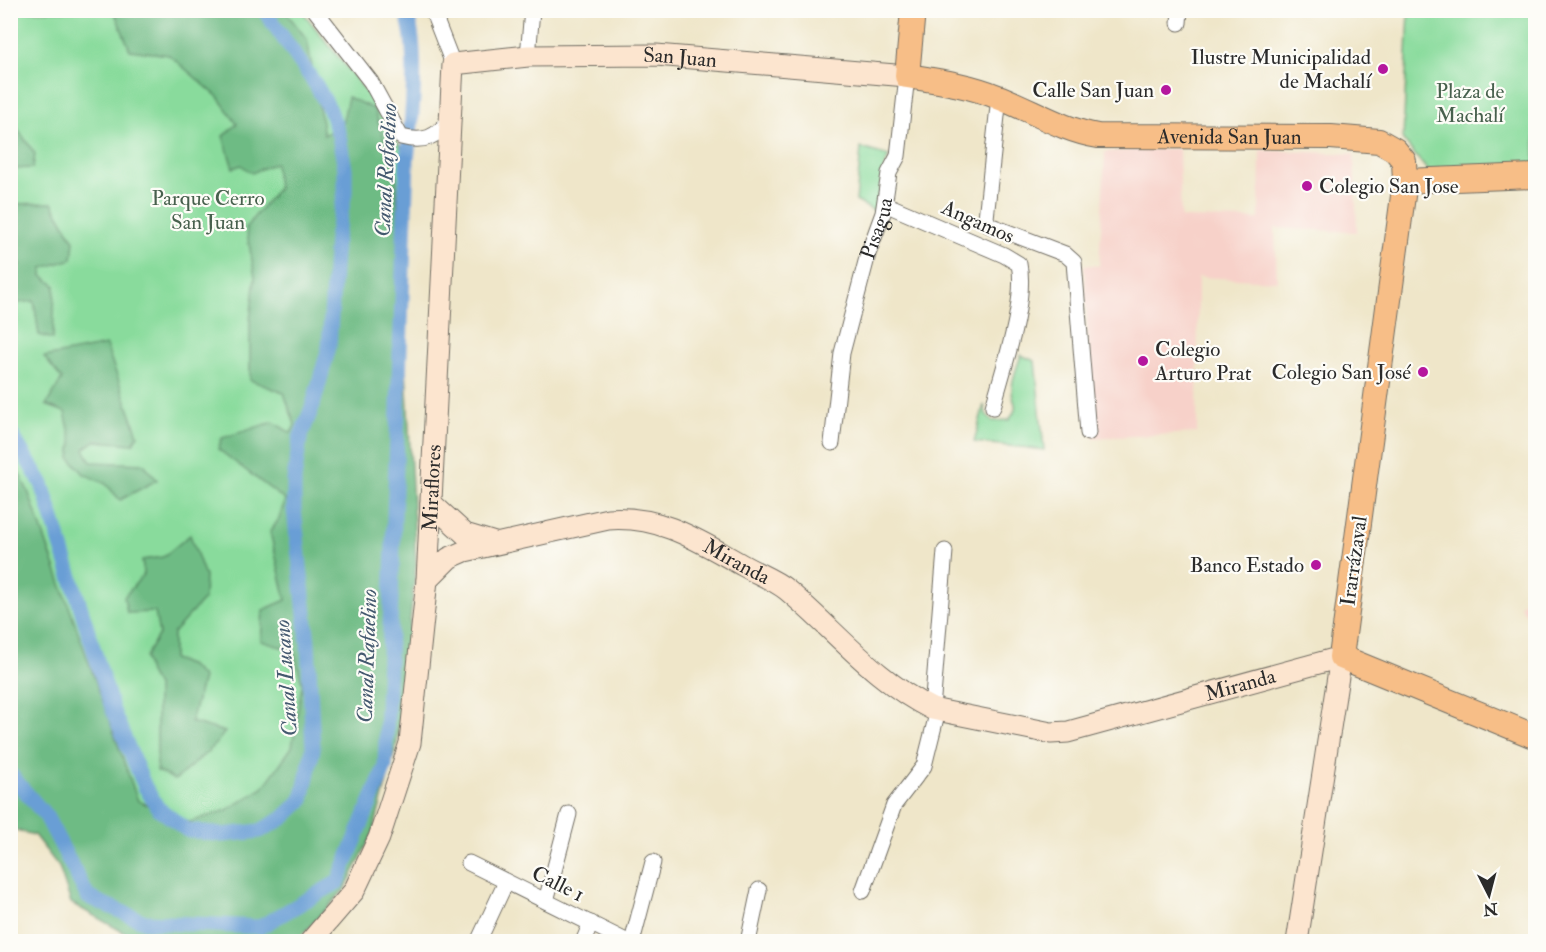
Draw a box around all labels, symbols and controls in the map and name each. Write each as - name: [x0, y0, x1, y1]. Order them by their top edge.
- street label: San Juan: [643, 41, 718, 74]
- place label: Ilustre Municipalidad de Machalí: [1191, 44, 1372, 95]
- marker: Ilustre Municipalidad de Machalí: [1376, 62, 1390, 76]
- place label: Calle San Juan: [1032, 77, 1154, 104]
- park label: Plaza de Machalí: [1436, 78, 1505, 129]
- marker: Calle San Juan: [1159, 83, 1173, 97]
- water label: Canal Rafaelino: [369, 102, 404, 238]
- street label: Avenida San Juan: [1156, 123, 1302, 150]
- place label: Colegio San Jose: [1319, 173, 1459, 200]
- marker: Colegio San Jose: [1300, 179, 1314, 193]
- park label: Parque Cerro San Juan: [151, 185, 265, 236]
- street label: Angamos: [937, 194, 1019, 250]
- street label: Pisagua: [854, 196, 899, 263]
- place label: Colegio Arturo Prat: [1154, 336, 1252, 387]
- marker: Colegio Arturo Prat: [1136, 354, 1150, 368]
- place label: Colegio San José: [1271, 359, 1411, 386]
- marker: Colegio San José: [1416, 365, 1430, 379]
- street label: Miraflores: [416, 444, 447, 532]
- street label: Irarrázaval: [1334, 514, 1374, 608]
- street label: Miranda: [699, 532, 775, 591]
- place label: Banco Estado: [1190, 552, 1304, 579]
- marker: Banco Estado: [1309, 558, 1323, 572]
- water label: Canal Rafaelino: [351, 588, 383, 724]
- water label: Canal Lucano: [268, 618, 304, 737]
- street label: Miranda: [1202, 662, 1279, 707]
- street label: Calle 1: [527, 860, 589, 908]
- north arrow: [1459, 865, 1519, 925]
- text: N: [1482, 898, 1500, 920]

